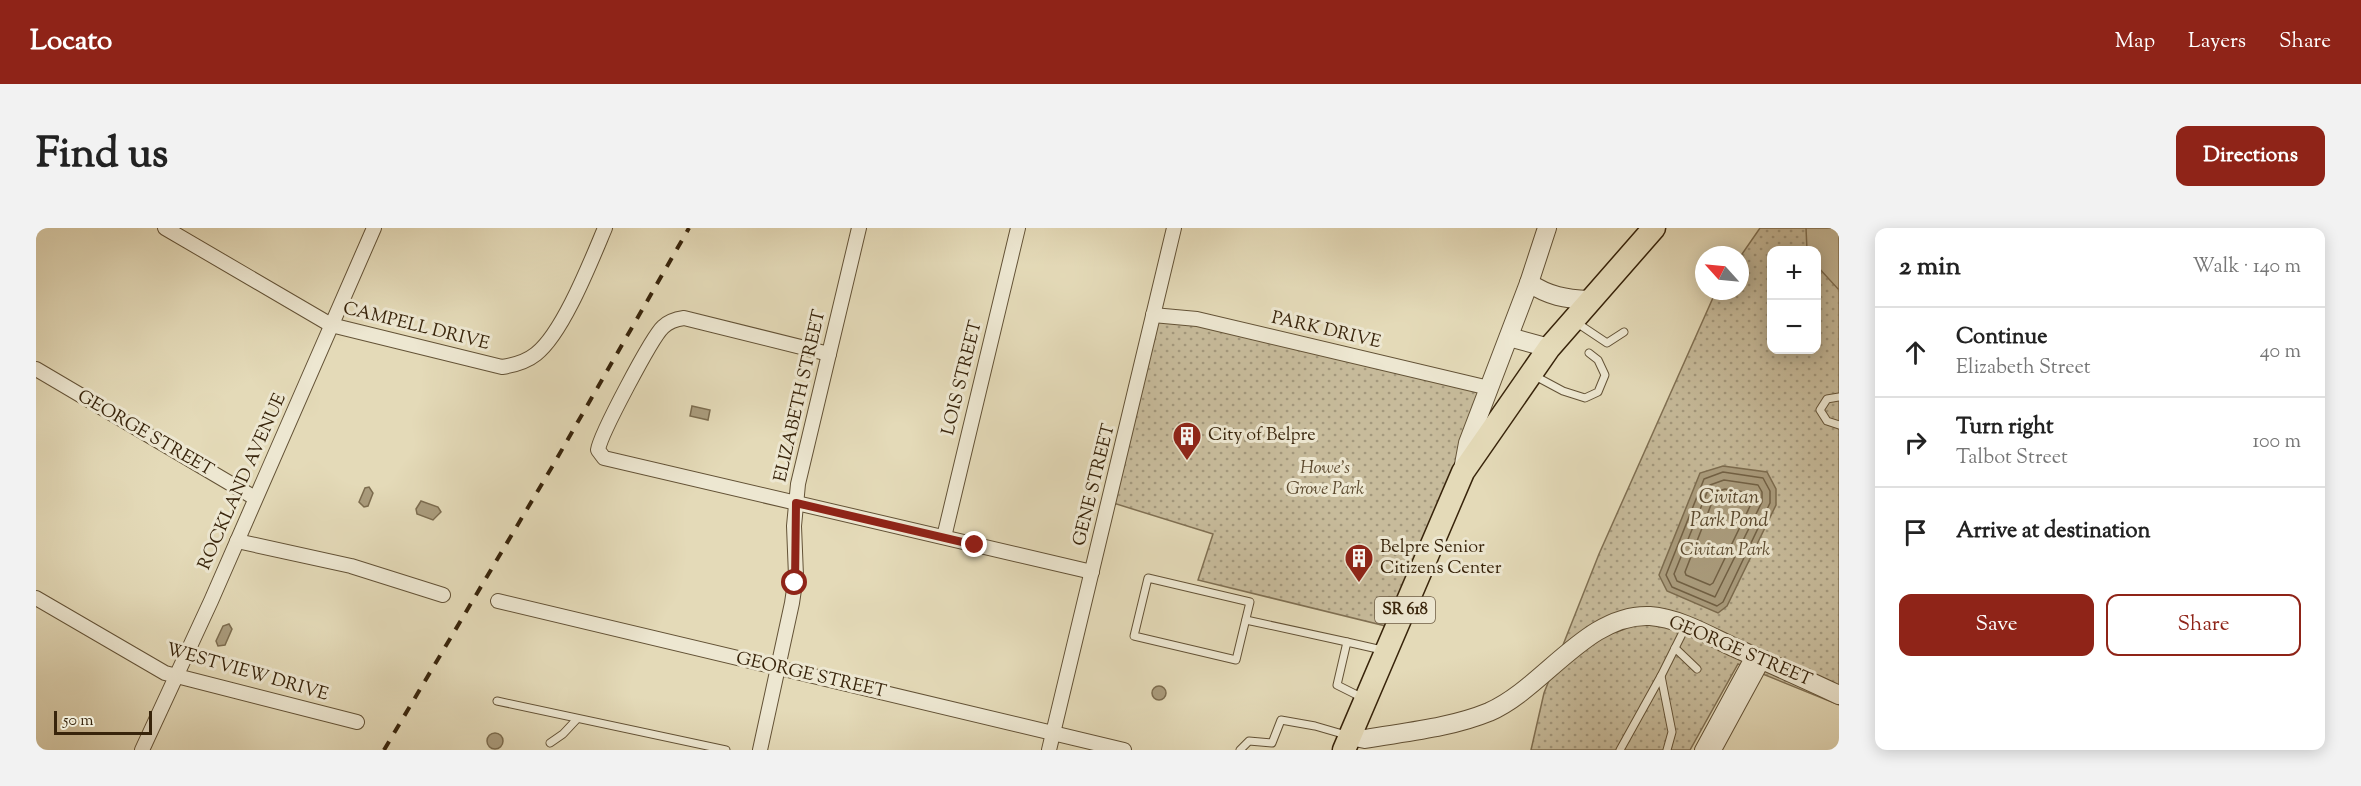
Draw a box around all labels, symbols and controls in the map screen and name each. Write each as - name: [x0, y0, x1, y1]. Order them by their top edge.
- text: Locato: [30, 22, 112, 62]
- text: Map: [2115, 27, 2155, 57]
- text: Layers: [2188, 27, 2246, 57]
- text: Share: [2279, 27, 2331, 57]
- text: Find us: [36, 126, 168, 186]
- button: Directions: [2176, 126, 2325, 186]
- north arrow: [1695, 246, 1749, 300]
- map controls: [1767, 246, 1821, 354]
- button: +: [1767, 246, 1821, 300]
- text: 2 min: [1899, 249, 1961, 286]
- text: Walk · 140 m: [2192, 253, 2301, 282]
- street label: CAMPELL DRIVE: [340, 296, 492, 358]
- button: −: [1767, 300, 1821, 354]
- street label: PARK DRIVE: [1269, 306, 1383, 356]
- street label: ELIZABETH STREET: [769, 307, 834, 485]
- street label: LOIS STREET: [936, 318, 990, 438]
- text: Continue: [1956, 322, 2047, 354]
- icon: ahead: [1899, 336, 1932, 369]
- text: 40 m: [2260, 338, 2301, 367]
- text: Elizabeth Street: [1956, 354, 2091, 383]
- street label: GEORGE STREET: [72, 384, 218, 484]
- street label: ROCKLAND AVENUE: [192, 390, 294, 574]
- text: Turn right: [1956, 412, 2053, 444]
- building icon: City of Belpre: [1171, 420, 1203, 462]
- street label: GENE STREET: [1067, 421, 1123, 549]
- place label: City of Belpre: [1208, 423, 1316, 449]
- icon: right: [1899, 426, 1932, 459]
- text: 100 m: [2252, 428, 2301, 457]
- text: Talbot Street: [1956, 444, 2068, 473]
- park label: Howe’s Grove Park: [1286, 456, 1364, 503]
- water label: Civitan Park Pond: [1690, 484, 1768, 536]
- icon: arrive: [1899, 516, 1932, 549]
- text: Arrive at destination: [1956, 516, 2151, 548]
- route end: [961, 531, 987, 557]
- place label: Belpre Senior Citizens Center: [1380, 535, 1502, 582]
- park label: Civitan Park: [1680, 538, 1770, 564]
- building icon: Belpre Senior Citizens Center: [1343, 542, 1375, 584]
- route start: [781, 569, 807, 595]
- button: Save: [1899, 594, 2094, 656]
- button: Share: [2106, 594, 2301, 656]
- road number: SR 618: [1375, 597, 1435, 623]
- street label: GEORGE STREET: [1664, 610, 1816, 694]
- street label: WESTVIEW DRIVE: [163, 637, 331, 709]
- street label: GEORGE STREET: [733, 646, 889, 706]
- scale bar: [54, 708, 152, 736]
- text: 50 m: [63, 710, 94, 733]

